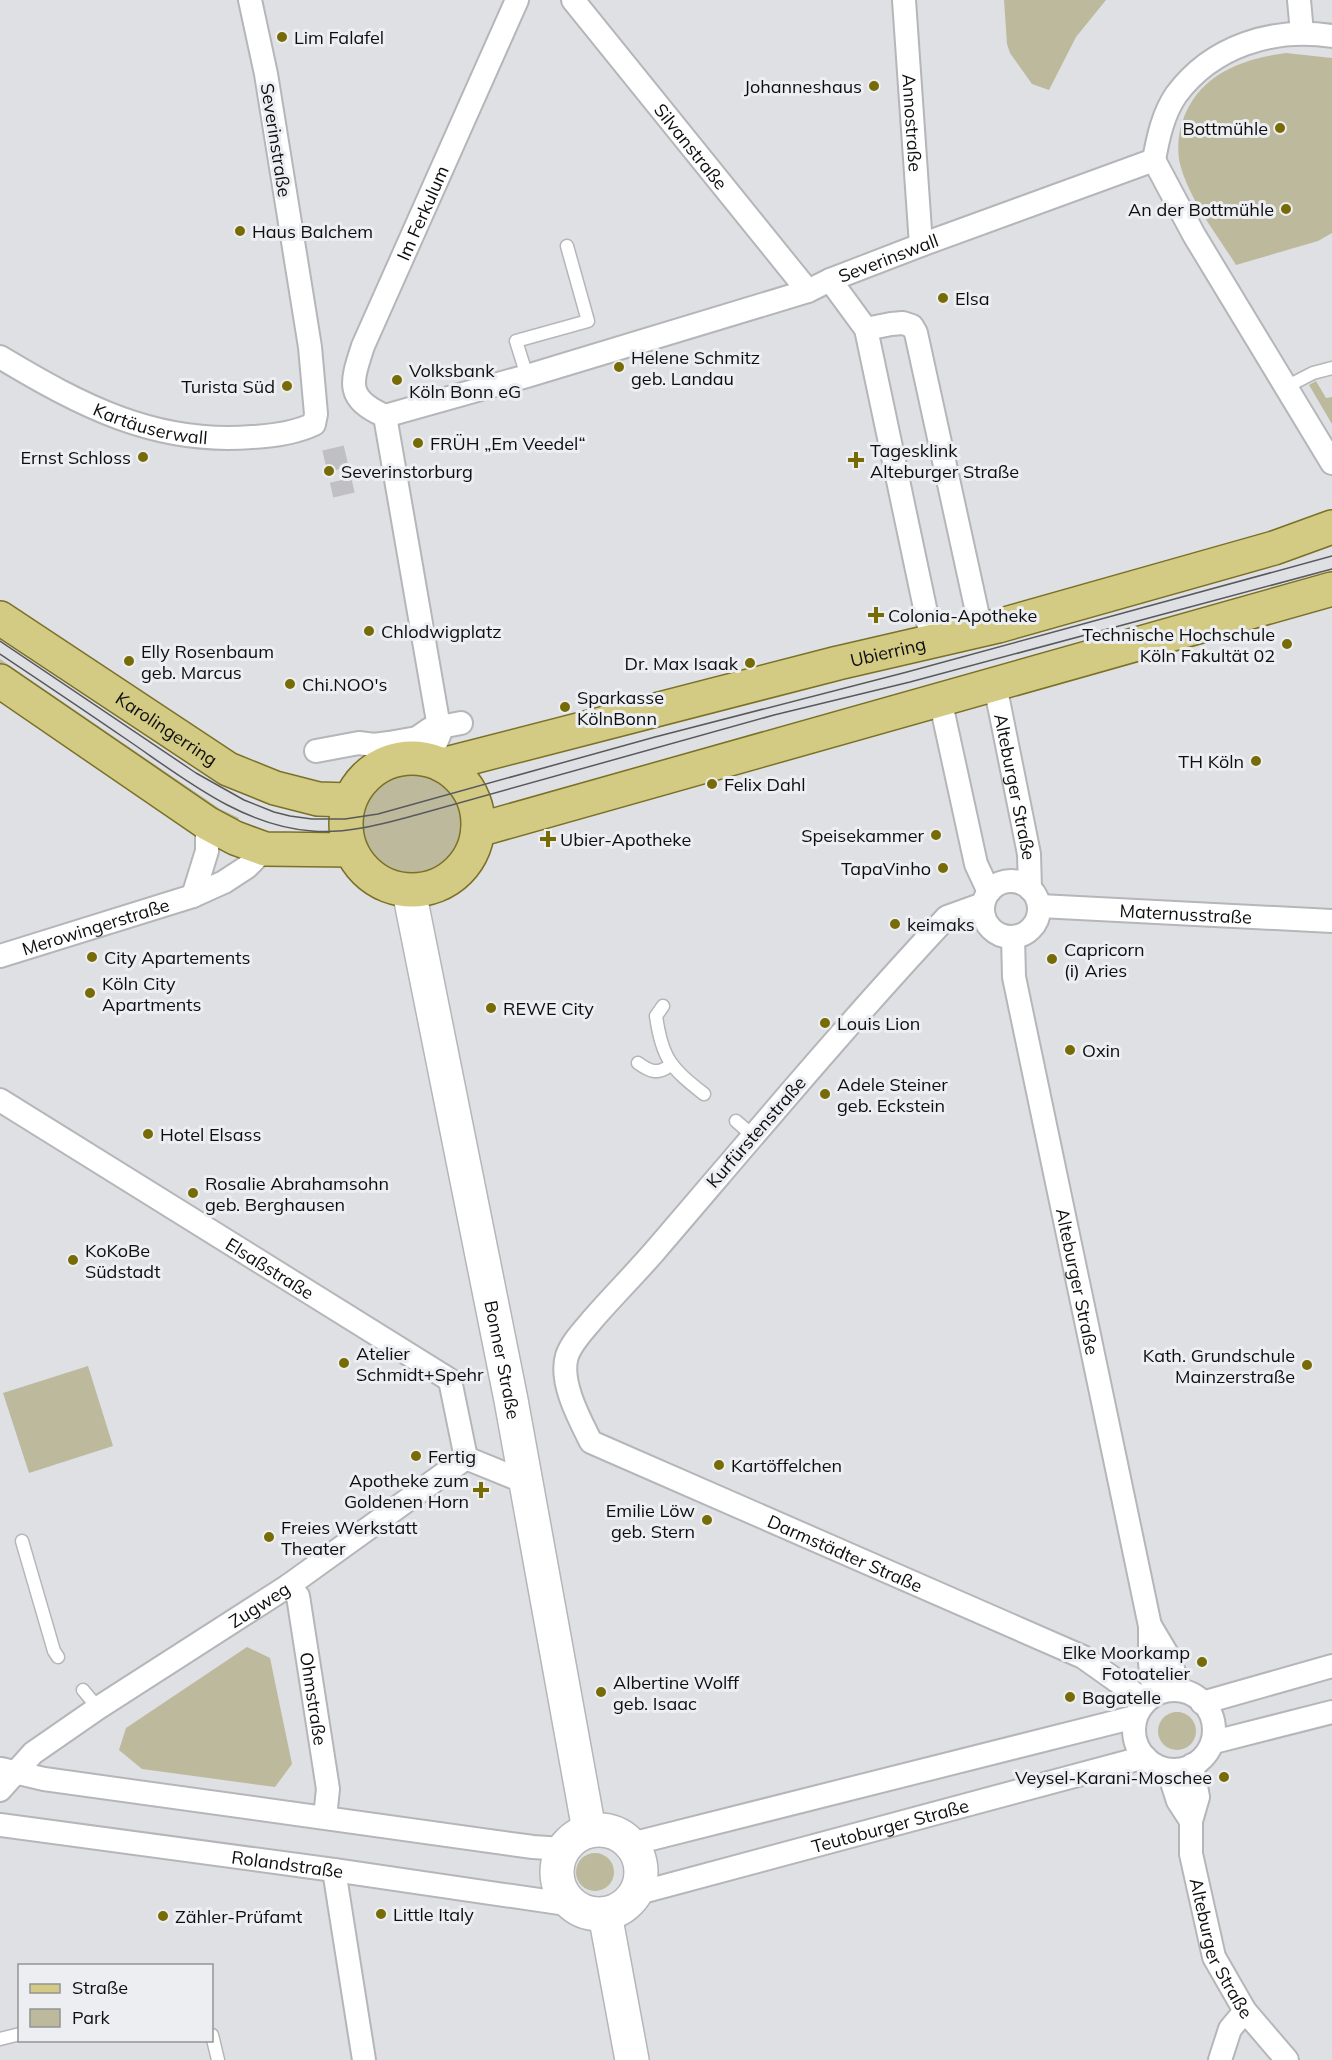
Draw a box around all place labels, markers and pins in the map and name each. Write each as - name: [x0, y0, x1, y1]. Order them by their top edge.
- place label: Lim Falafel: [294, 26, 384, 49]
- marker: Lim Falafel: [275, 30, 289, 44]
- place label: Johanneshaus: [744, 75, 862, 98]
- marker: Johanneshaus: [867, 79, 881, 93]
- place label: Bottmühle: [1182, 117, 1268, 140]
- marker: Bottmühle: [1273, 121, 1287, 135]
- place label: An der Bottmühle: [1128, 198, 1274, 221]
- marker: An der Bottmühle: [1279, 202, 1293, 216]
- place label: Haus Balchem: [252, 220, 373, 243]
- marker: Haus Balchem: [233, 224, 247, 238]
- place label: Elsa: [955, 287, 990, 310]
- marker: Elsa: [936, 291, 950, 305]
- place label: Helene Schmitz geb. Landau: [631, 346, 760, 390]
- place label: Volksbank Köln Bonn eG: [409, 359, 521, 403]
- marker: Helene Schmitz geb. Landau: [612, 360, 626, 374]
- marker: Volksbank Köln Bonn eG: [390, 373, 404, 387]
- place label: Turista Süd: [181, 375, 275, 398]
- marker: Turista Süd: [280, 379, 294, 393]
- place label: FRÜH „Em Veedel“: [430, 432, 586, 455]
- marker: FRÜH „Em Veedel“: [411, 436, 425, 450]
- place label: Tagesklink Alteburger Straße: [870, 439, 1019, 483]
- place label: Ernst Schloss: [20, 446, 131, 469]
- marker: Ernst Schloss: [136, 450, 150, 464]
- marker: Tagesklink Alteburger Straße: [847, 451, 865, 469]
- place label: Severinstorburg: [341, 460, 473, 483]
- marker: Severinstorburg: [322, 464, 336, 478]
- place label: Colonia-Apotheke: [888, 604, 1037, 627]
- marker: Colonia-Apotheke: [869, 608, 883, 622]
- place label: Chlodwigplatz: [381, 620, 502, 643]
- place label: Technische Hochschule Köln Fakultät 02: [1082, 623, 1275, 667]
- marker: Chlodwigplatz: [362, 624, 376, 638]
- marker: Technische Hochschule Köln Fakultät 02: [1280, 637, 1294, 651]
- place label: Elly Rosenbaum geb. Marcus: [141, 640, 274, 684]
- place label: Dr. Max Isaak: [625, 652, 739, 675]
- marker: Elly Rosenbaum geb. Marcus: [122, 654, 136, 668]
- marker: Dr. Max Isaak: [743, 656, 757, 670]
- place label: Chi.NOO's: [302, 673, 387, 696]
- marker: Chi.NOO's: [283, 677, 297, 691]
- place label: Sparkasse KölnBonn: [577, 686, 664, 730]
- marker: Sparkasse KölnBonn: [558, 700, 572, 714]
- place label: TH Köln: [1178, 750, 1244, 773]
- marker: TH Köln: [1249, 754, 1263, 768]
- place label: Felix Dahl: [724, 773, 806, 796]
- marker: Felix Dahl: [705, 777, 719, 791]
- place label: Speisekammer: [801, 824, 924, 847]
- place label: Ubier-Apotheke: [560, 828, 691, 851]
- marker: Speisekammer: [929, 828, 943, 842]
- marker: Ubier-Apotheke: [541, 832, 555, 846]
- place label: TapaVinho: [841, 857, 931, 880]
- marker: TapaVinho: [936, 861, 950, 875]
- place label: keimaks: [907, 913, 975, 936]
- marker: keimaks: [888, 917, 902, 931]
- place label: Capricorn (i) Aries: [1064, 938, 1145, 982]
- place label: City Apartements: [104, 946, 251, 969]
- marker: City Apartements: [85, 950, 99, 964]
- marker: Capricorn (i) Aries: [1045, 952, 1059, 966]
- place label: Köln City Apartments: [102, 972, 202, 1016]
- marker: Köln City Apartments: [83, 986, 97, 1000]
- place label: REWE City: [503, 997, 594, 1020]
- marker: REWE City: [484, 1001, 498, 1015]
- place label: Louis Lion: [837, 1012, 920, 1035]
- marker: Louis Lion: [818, 1016, 832, 1030]
- place label: Oxin: [1082, 1039, 1120, 1062]
- marker: Oxin: [1063, 1043, 1077, 1057]
- place label: Adele Steiner geb. Eckstein: [837, 1073, 948, 1117]
- marker: Adele Steiner geb. Eckstein: [818, 1087, 832, 1101]
- place label: Hotel Elsass: [160, 1123, 261, 1146]
- marker: Hotel Elsass: [141, 1127, 155, 1141]
- place label: Rosalie Abrahamsohn geb. Berghausen: [205, 1172, 389, 1216]
- marker: Rosalie Abrahamsohn geb. Berghausen: [186, 1186, 200, 1200]
- place label: KoKoBe Südstadt: [85, 1239, 160, 1283]
- marker: KoKoBe Südstadt: [66, 1253, 80, 1267]
- place label: Atelier Schmidt+Spehr: [356, 1342, 484, 1386]
- place label: Kath. Grundschule Mainzerstraße: [1143, 1344, 1295, 1388]
- marker: Atelier Schmidt+Spehr: [337, 1356, 351, 1370]
- marker: Kath. Grundschule Mainzerstraße: [1300, 1358, 1314, 1372]
- place label: Fertig: [428, 1445, 476, 1468]
- marker: Fertig: [409, 1449, 423, 1463]
- place label: Kartöffelchen: [731, 1454, 842, 1477]
- marker: Kartöffelchen: [712, 1458, 726, 1472]
- place label: Apotheke zum Goldenen Horn: [344, 1469, 469, 1513]
- marker: Apotheke zum Goldenen Horn: [474, 1483, 488, 1497]
- place label: Emilie Löw geb. Stern: [606, 1499, 695, 1543]
- marker: Emilie Löw geb. Stern: [700, 1513, 714, 1527]
- place label: Freies Werkstatt Theater: [281, 1516, 418, 1560]
- marker: Freies Werkstatt Theater: [262, 1530, 276, 1544]
- place label: Elke Moorkamp Fotoatelier: [1062, 1641, 1190, 1685]
- marker: Elke Moorkamp Fotoatelier: [1195, 1655, 1209, 1669]
- place label: Albertine Wolff geb. Isaac: [613, 1671, 740, 1715]
- marker: Albertine Wolff geb. Isaac: [594, 1685, 608, 1699]
- place label: Bagatelle: [1082, 1686, 1161, 1709]
- marker: Bagatelle: [1063, 1690, 1077, 1704]
- place label: Veysel-Karani-Moschee: [1015, 1766, 1212, 1789]
- marker: Veysel-Karani-Moschee: [1217, 1770, 1231, 1784]
- place label: Little Italy: [393, 1903, 474, 1926]
- place label: Zähler-Prüfamt: [175, 1905, 302, 1928]
- marker: Little Italy: [374, 1907, 388, 1921]
- marker: Zähler-Prüfamt: [156, 1909, 170, 1923]

